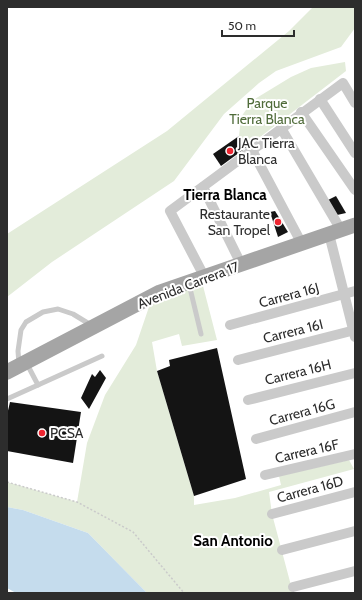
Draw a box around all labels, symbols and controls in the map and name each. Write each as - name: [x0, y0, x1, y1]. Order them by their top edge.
- scale bar: [222, 12, 294, 38]
- text: 50 m: [228, 18, 256, 33]
- park label: Parque Tierra Blanca: [229, 94, 305, 128]
- place label: JAC Tierra Blanca: [237, 134, 295, 168]
- marker: JAC Tierra Blanca: [225, 146, 235, 156]
- district label: Tierra Blanca: [183, 186, 267, 204]
- place label: Restaurante San Tropel: [199, 205, 271, 239]
- marker: Restaurante San Tropel: [273, 217, 283, 227]
- street label: Avenida Carrera 17: [135, 257, 241, 313]
- street label: Carrera 16J: [257, 278, 321, 312]
- street label: Carrera 16I: [261, 315, 325, 347]
- street label: Carrera 16H: [263, 355, 333, 389]
- street label: Carrera 16G: [267, 395, 337, 429]
- place label: PCSA: [50, 424, 84, 442]
- marker: PCSA: [37, 428, 47, 438]
- street label: Carrera 16F: [273, 435, 341, 467]
- street label: Carrera 16D: [275, 471, 345, 507]
- district label: San Antonio: [193, 532, 273, 550]

